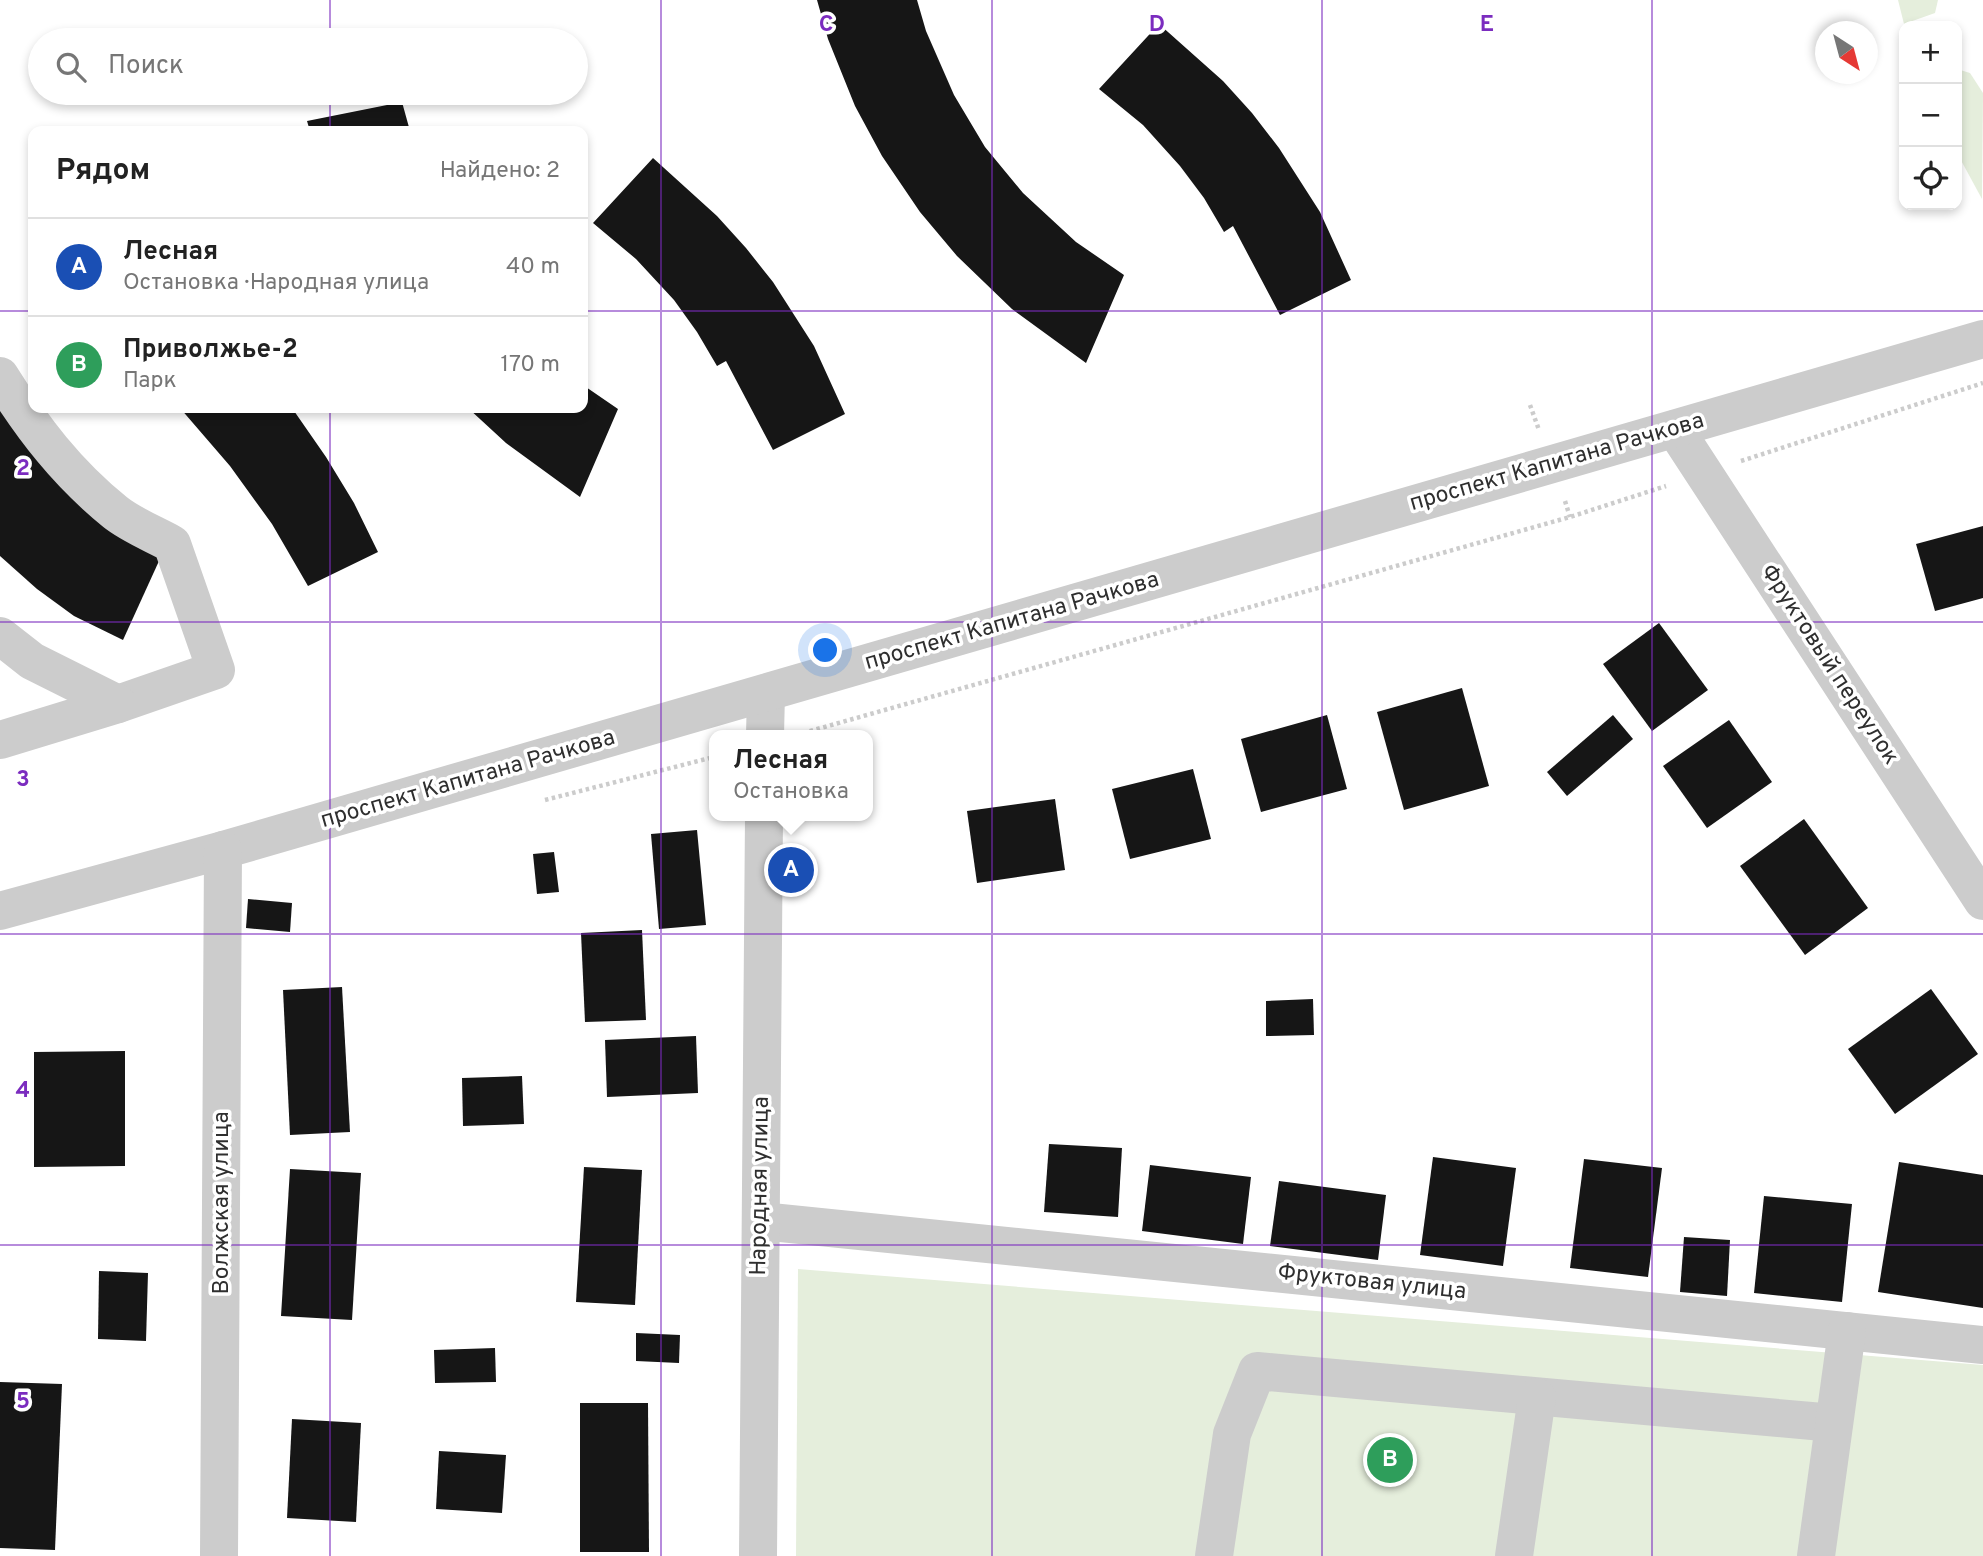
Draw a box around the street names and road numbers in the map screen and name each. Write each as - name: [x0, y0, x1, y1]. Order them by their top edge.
- street label: проспект Капитана Рачкова: [1406, 407, 1708, 519]
- street label: Фруктовый переулок: [1753, 559, 1905, 771]
- street label: проспект Капитана Рачкова: [861, 566, 1163, 678]
- street label: проспект Капитана Рачкова: [317, 724, 619, 836]
- street label: Народная улица: [745, 1096, 777, 1276]
- street label: Волжская улица: [208, 1111, 237, 1295]
- street label: Фруктовая улица: [1276, 1259, 1468, 1307]

